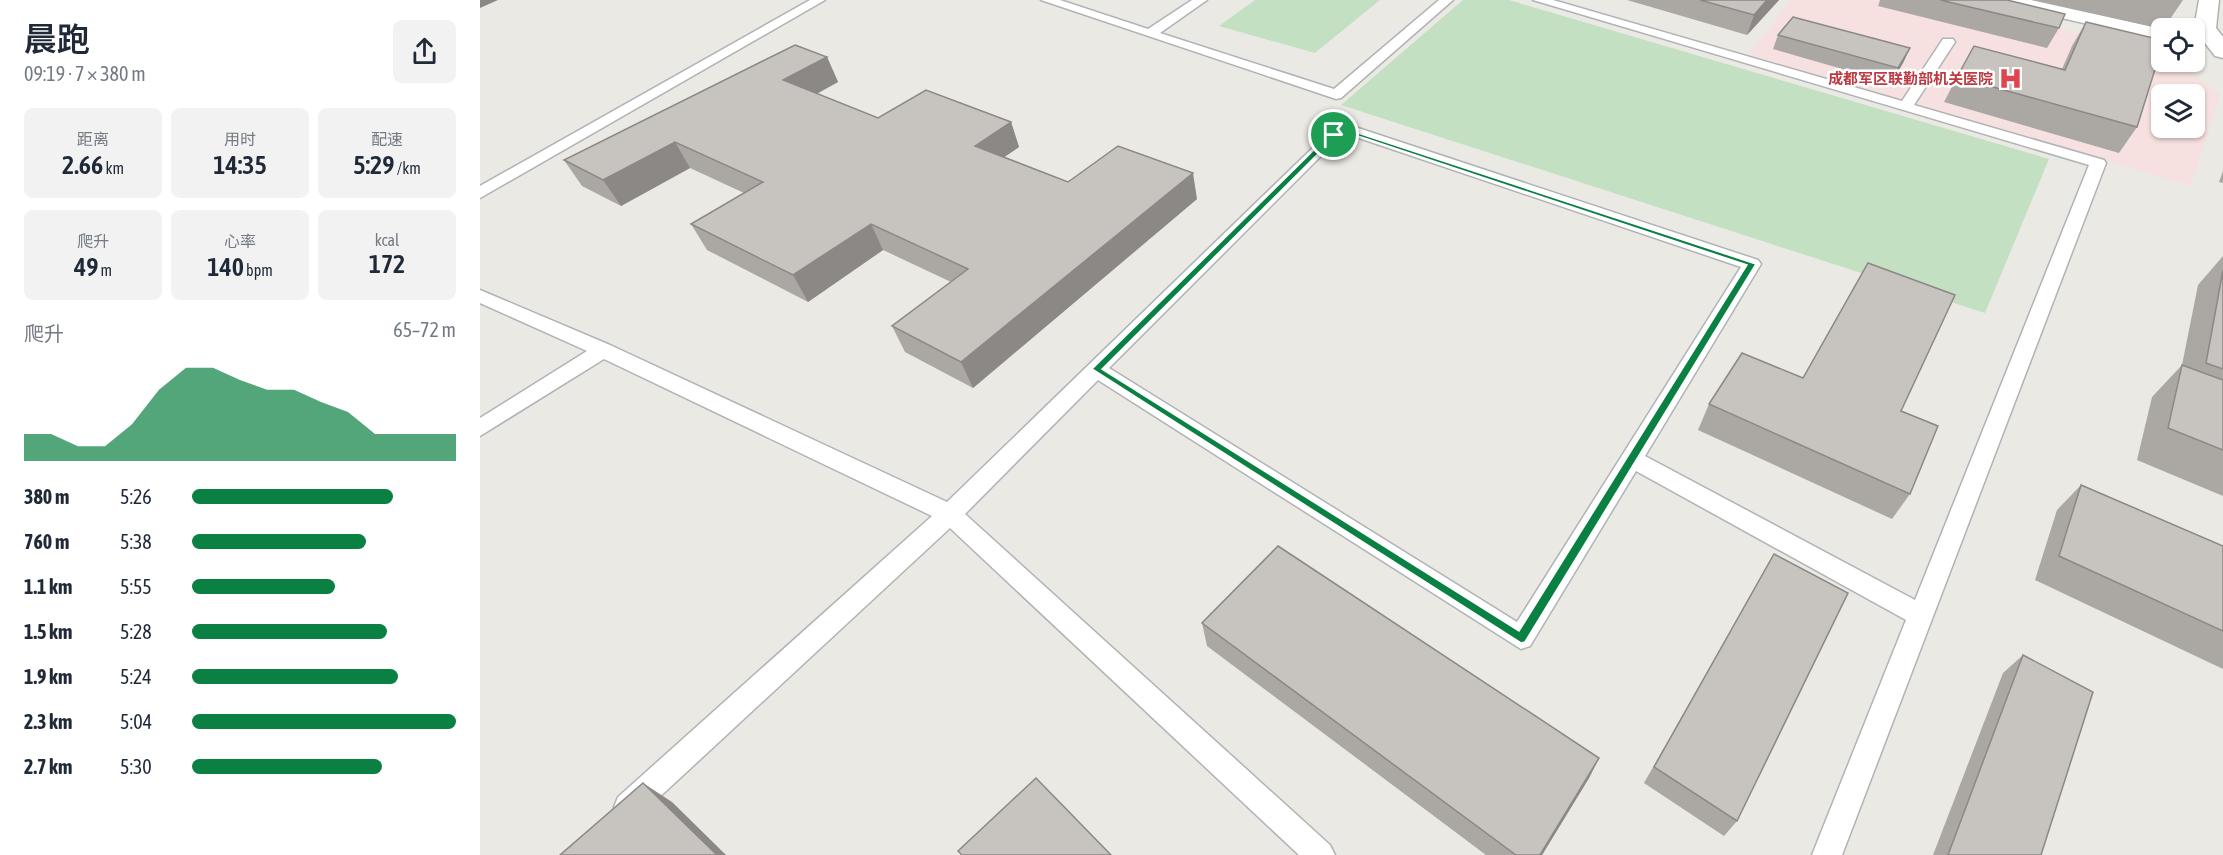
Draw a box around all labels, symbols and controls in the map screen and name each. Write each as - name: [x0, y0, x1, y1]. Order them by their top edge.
- map controls: [2151, 18, 2205, 138]
- button: locate: [2151, 18, 2205, 72]
- text: 晨跑: [24, 20, 90, 58]
- button: share: [393, 20, 456, 83]
- text: 09:19 · 7 × 380 m: [24, 62, 146, 85]
- hospital icon: 成都军区联勤部机关医院: [1998, 65, 2024, 91]
- place label: 成都军区联勤部机关医院: [1828, 70, 1993, 87]
- button: layers: [2151, 84, 2205, 138]
- pin: [1308, 109, 1359, 160]
- icon: arrive: [1317, 118, 1350, 151]
- text: 距离: [77, 130, 109, 148]
- text: 用时: [224, 130, 256, 148]
- text: 配速: [371, 130, 403, 148]
- text: 2.66: [62, 150, 103, 180]
- text: 14:35: [213, 150, 267, 180]
- text: 5:29: [353, 150, 395, 180]
- text: km: [103, 159, 124, 177]
- text: /km: [395, 159, 421, 177]
- text: kcal: [375, 231, 399, 249]
- text: 爬升: [77, 232, 109, 250]
- text: 心率: [224, 232, 256, 250]
- text: 172: [369, 249, 405, 279]
- text: 49: [74, 252, 98, 282]
- text: 140: [207, 252, 244, 282]
- text: m: [98, 261, 112, 279]
- text: bpm: [244, 261, 273, 279]
- text: 65–72 m: [393, 318, 456, 341]
- text: 爬升: [24, 322, 64, 345]
- text: 380 m: [24, 485, 69, 508]
- text: 5:26: [120, 485, 152, 508]
- text: 760 m: [24, 530, 69, 553]
- text: 5:38: [120, 530, 152, 553]
- text: 1.1 km: [24, 575, 72, 598]
- text: 5:55: [120, 575, 152, 598]
- text: 1.5 km: [24, 620, 72, 643]
- text: 5:28: [120, 620, 152, 643]
- text: 1.9 km: [24, 665, 72, 688]
- text: 5:24: [120, 665, 152, 688]
- text: 2.3 km: [24, 710, 72, 733]
- text: 5:04: [120, 710, 152, 733]
- text: 2.7 km: [24, 755, 72, 778]
- text: 5:30: [120, 755, 152, 778]

